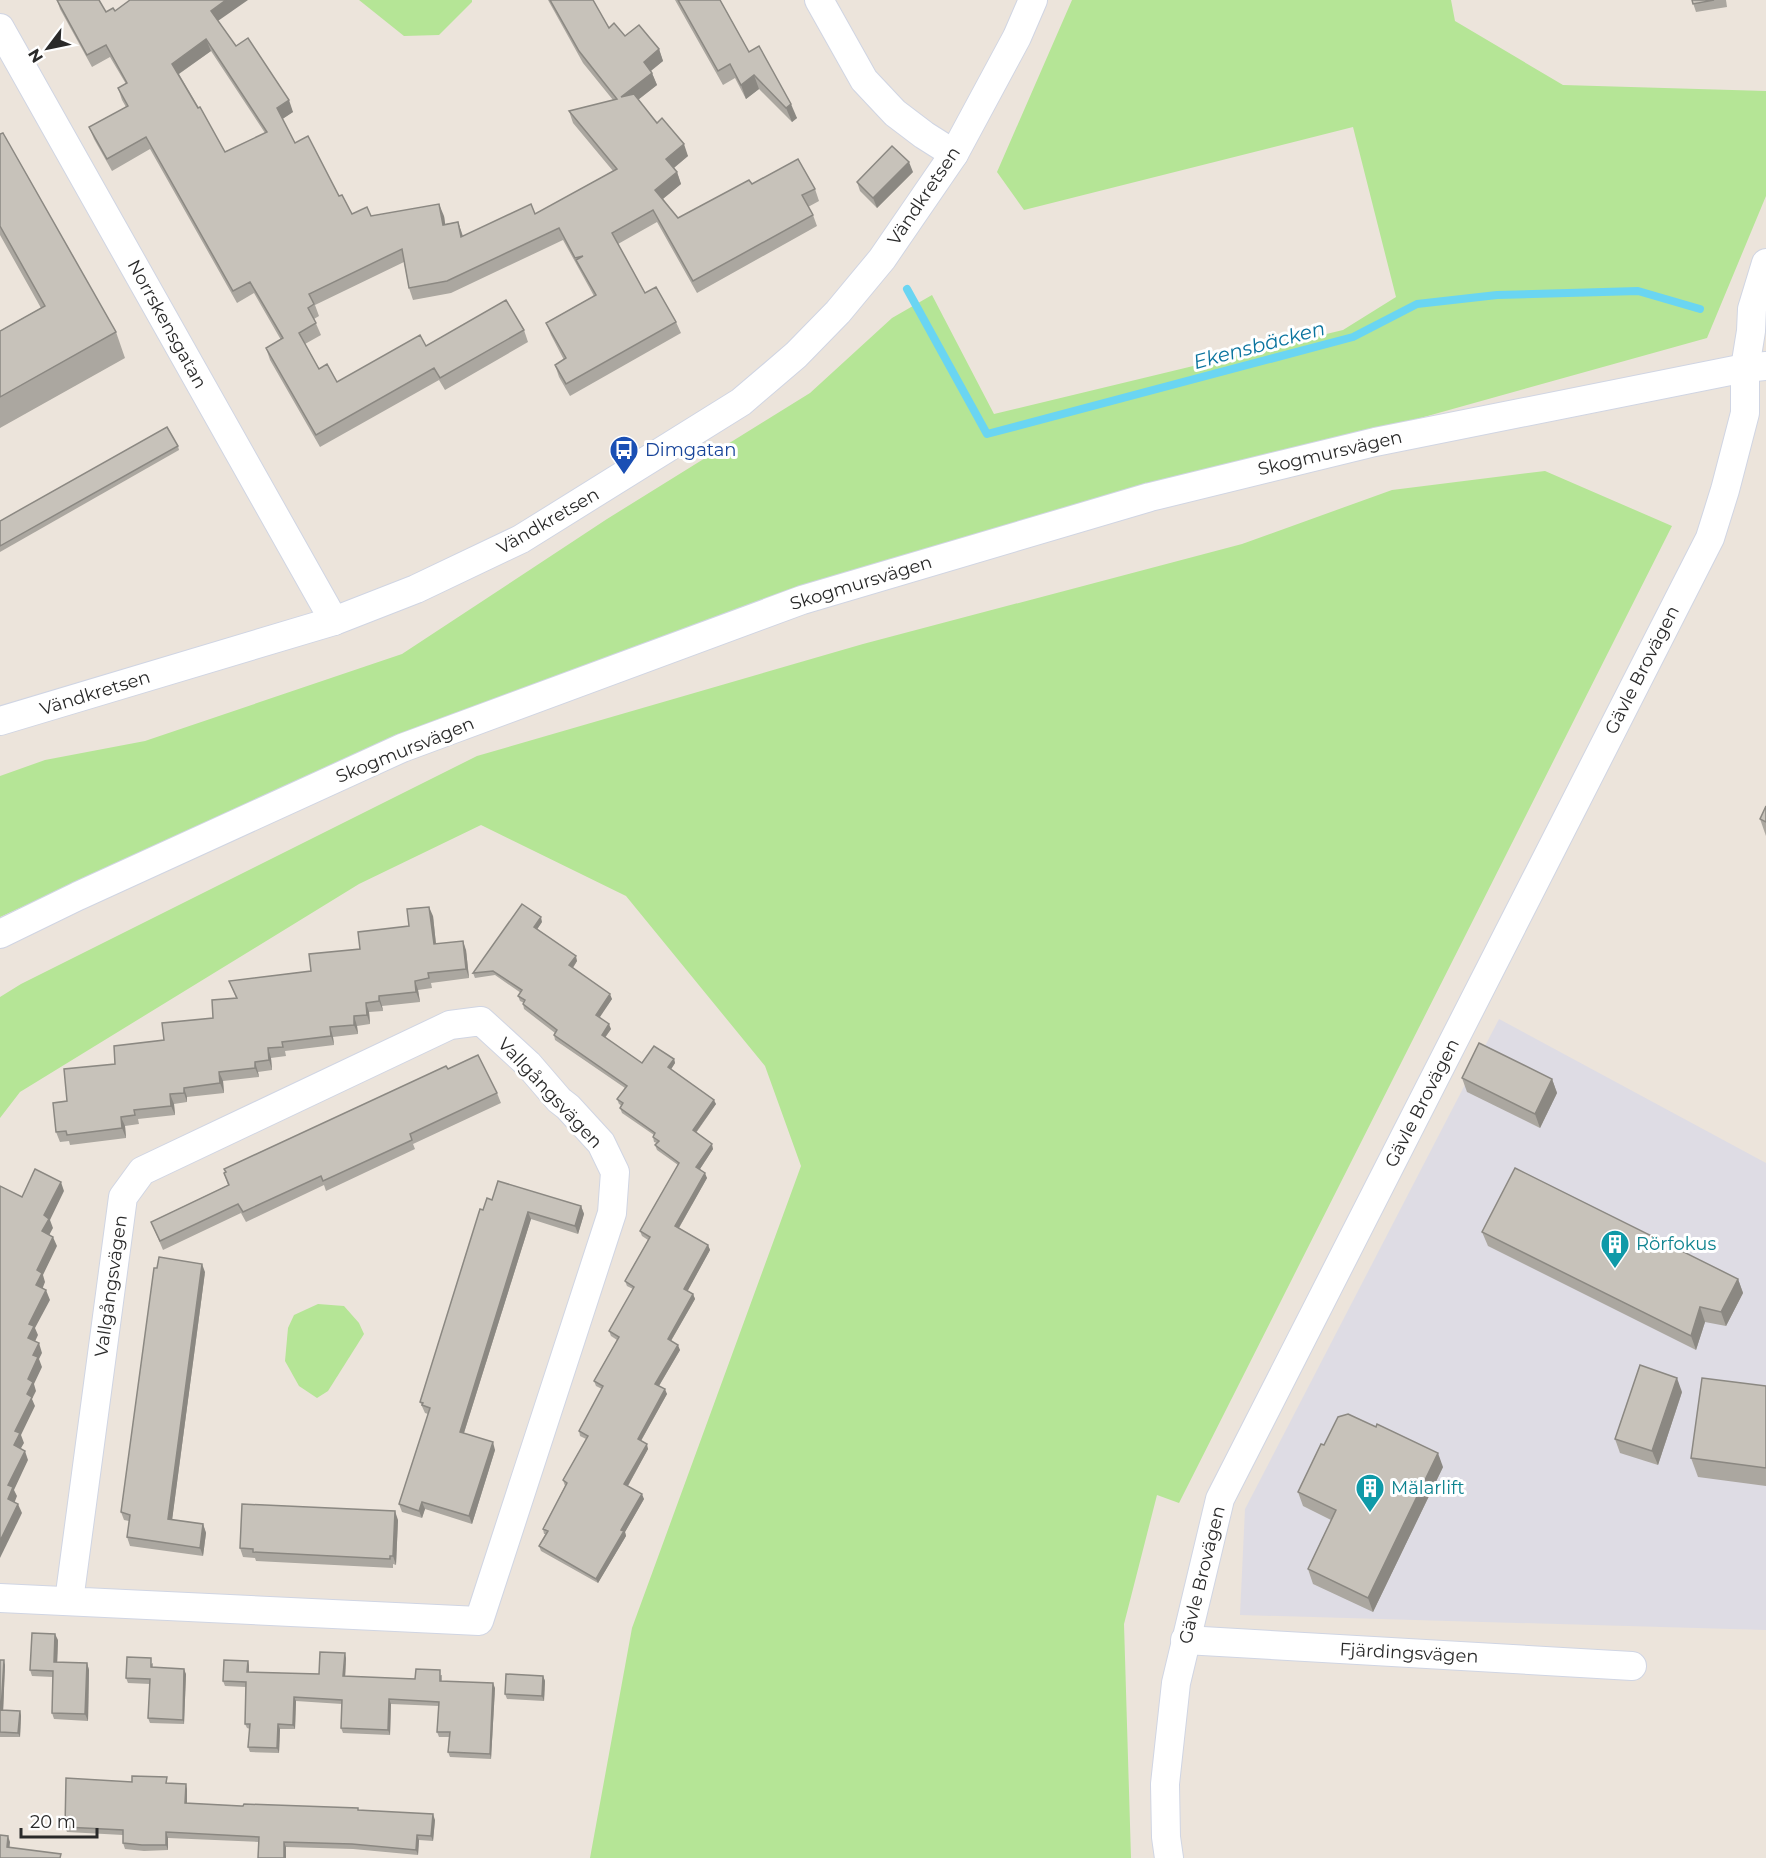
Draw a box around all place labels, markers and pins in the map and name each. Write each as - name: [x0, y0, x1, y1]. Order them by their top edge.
- bus stop icon: Dimgatan: [608, 434, 640, 476]
- place label: Dimgatan: [645, 439, 737, 461]
- building icon: Rörfokus: [1599, 1228, 1631, 1270]
- place label: Rörfokus: [1636, 1233, 1716, 1255]
- building icon: Mälarlift: [1354, 1472, 1386, 1514]
- place label: Mälarlift: [1391, 1477, 1464, 1499]

